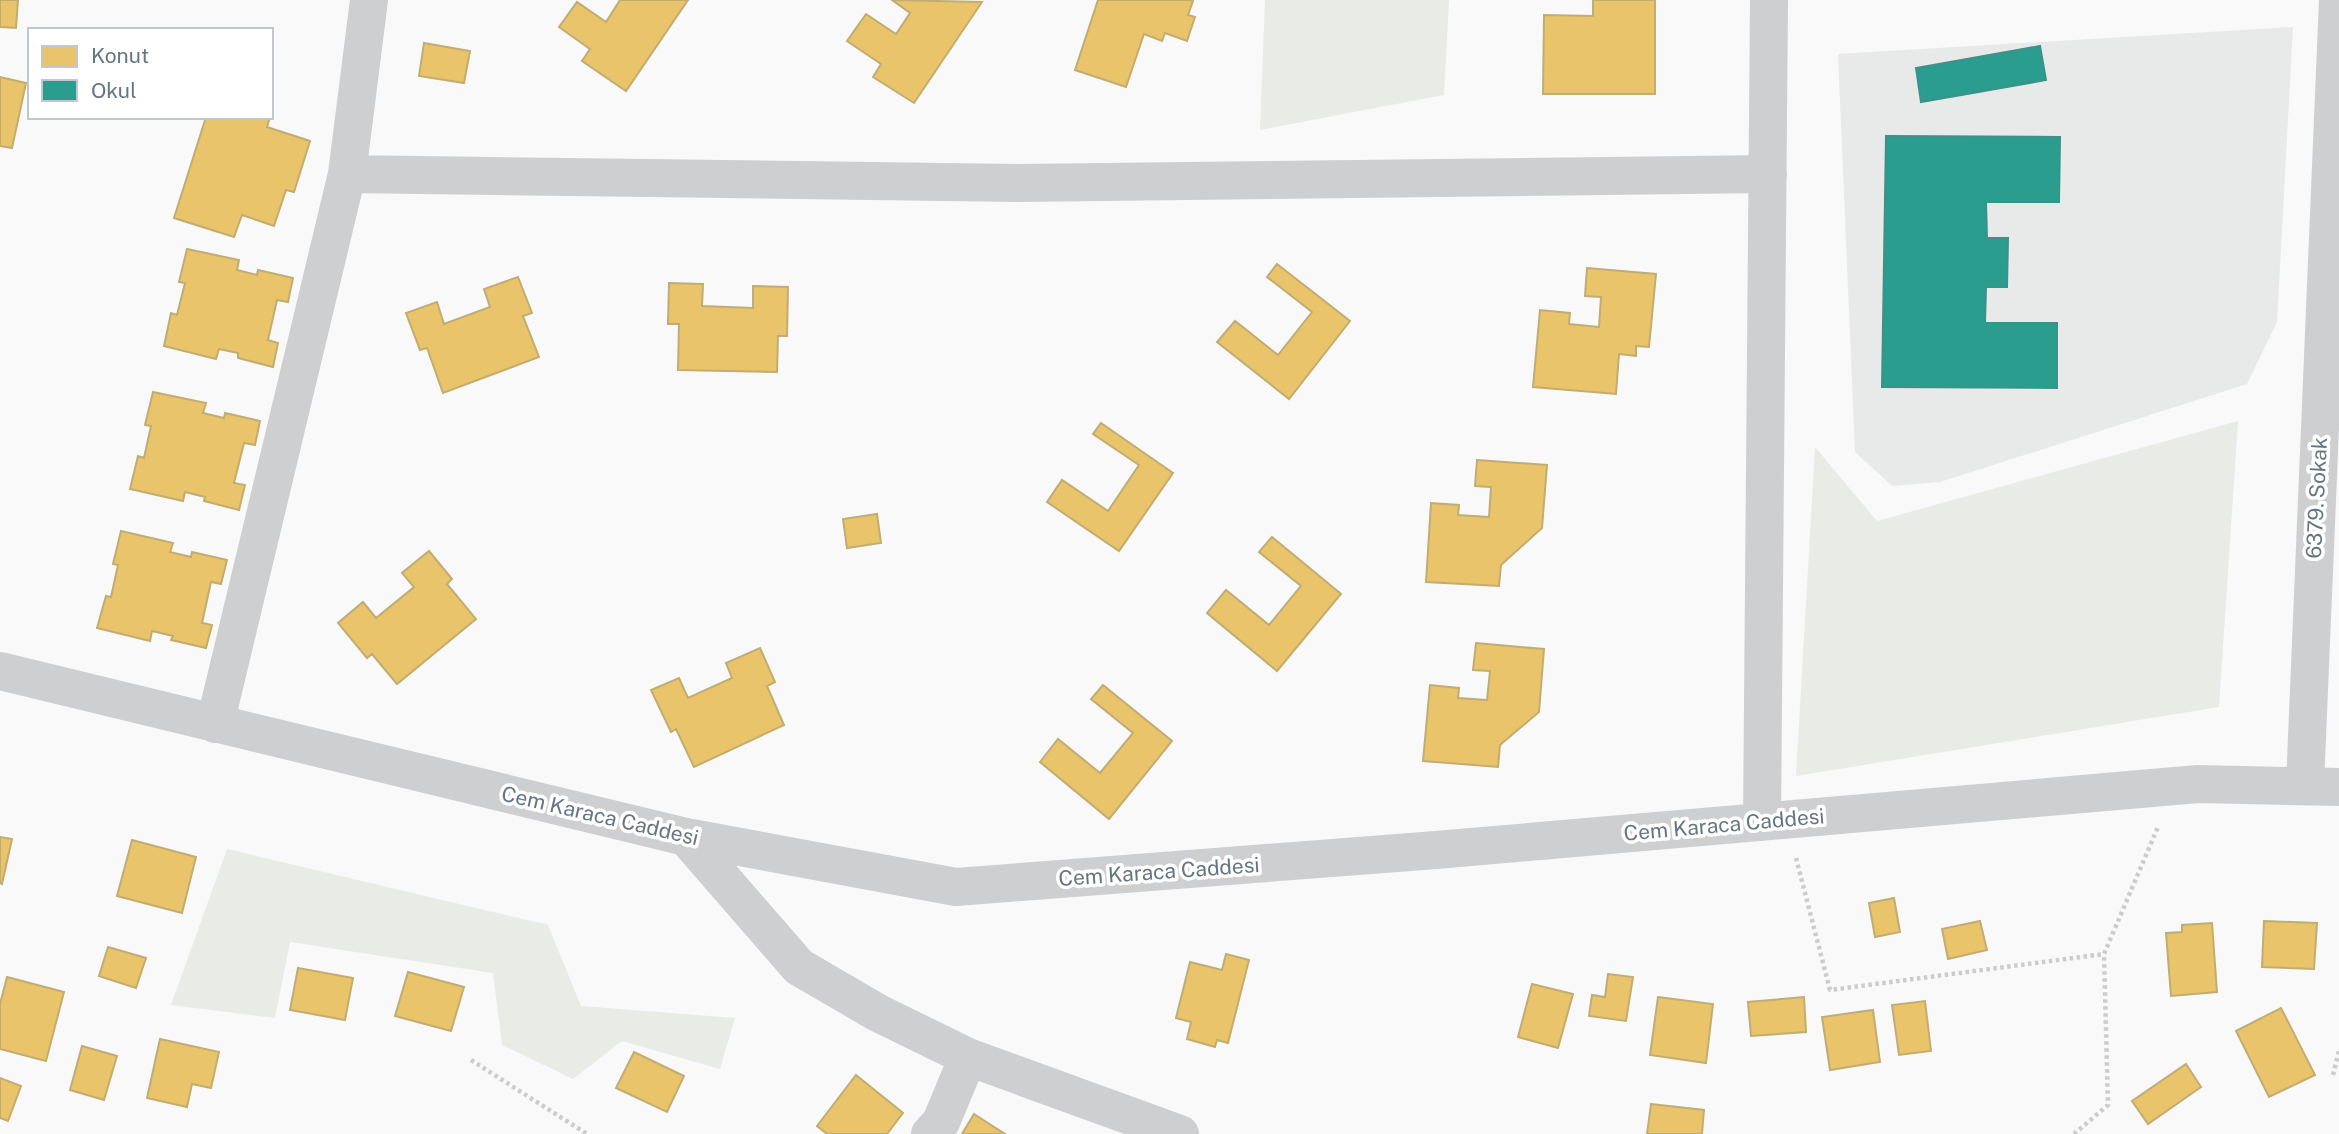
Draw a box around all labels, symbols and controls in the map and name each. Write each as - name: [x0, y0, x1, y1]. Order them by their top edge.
- legend: [28, 28, 273, 119]
- text: Konut: [91, 43, 149, 68]
- text: Okul: [91, 78, 137, 103]
- street label: 6379. Sokak: [2301, 436, 2332, 559]
- street label: Cem Karaca Caddesi: [499, 781, 701, 850]
- street label: Cem Karaca Caddesi: [1623, 803, 1825, 846]
- street label: Cem Karaca Caddesi: [1058, 852, 1260, 891]

